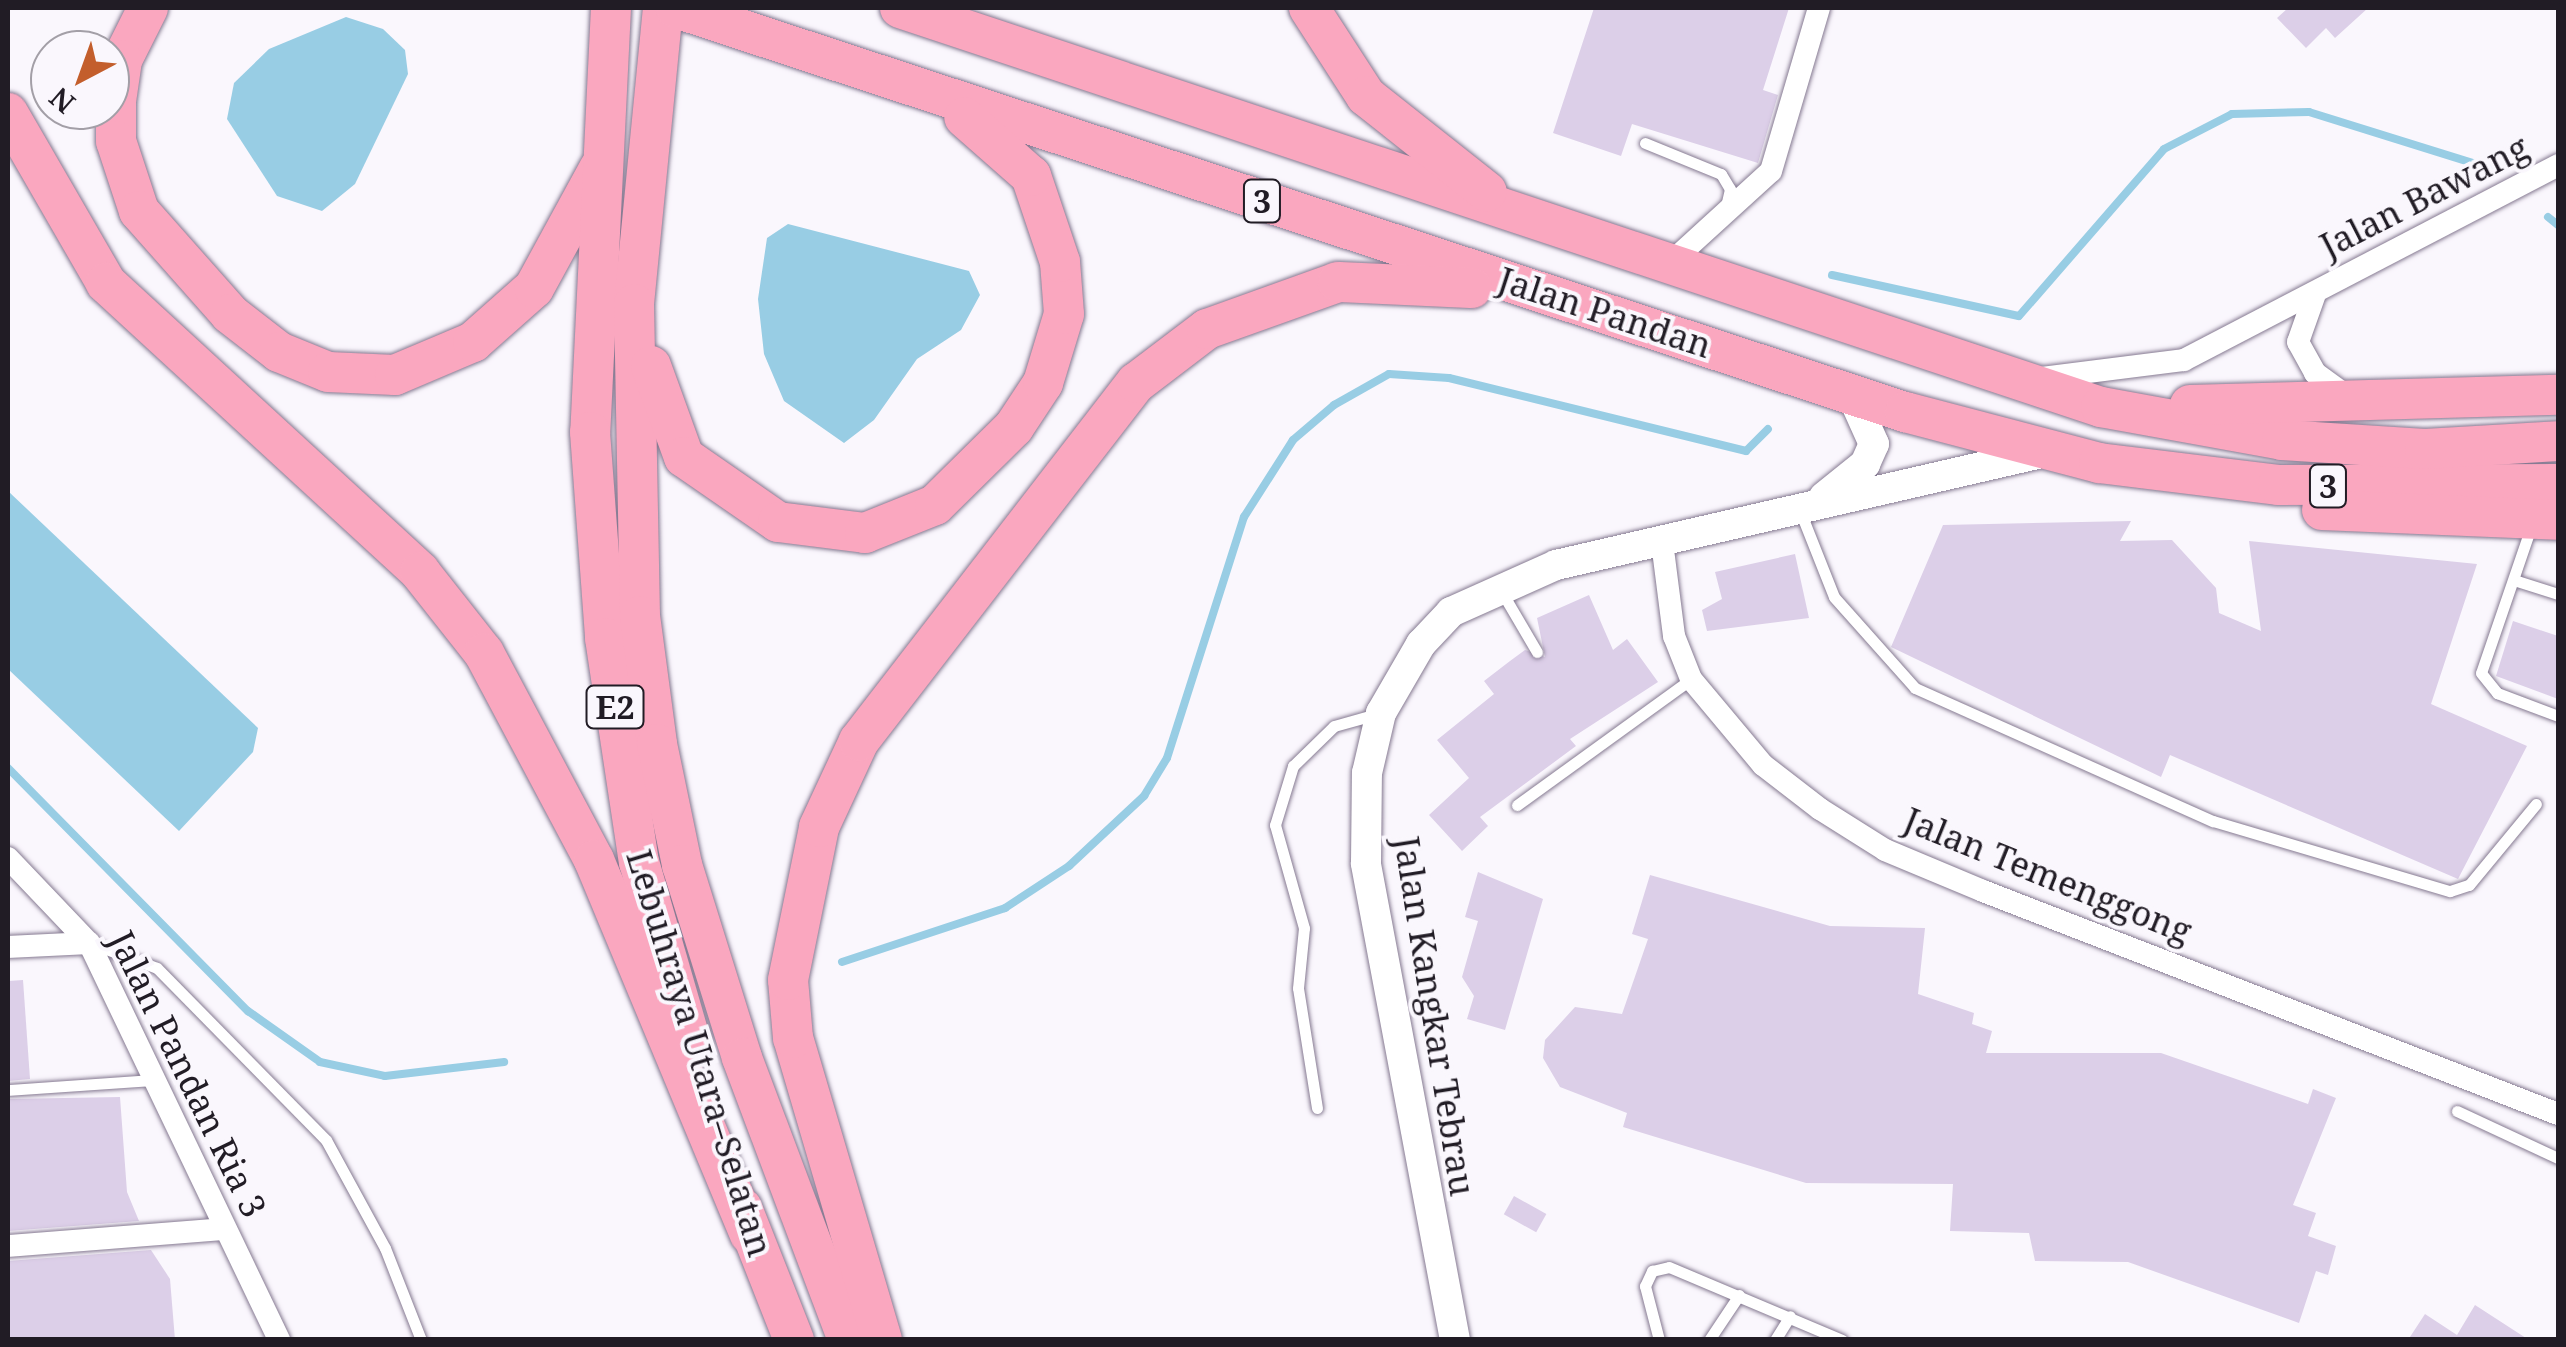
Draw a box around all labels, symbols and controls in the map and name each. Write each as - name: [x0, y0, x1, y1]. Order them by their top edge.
- north arrow: [30, 30, 130, 130]
- text: N: [41, 80, 82, 123]
- street label: Jalan Bawang: [2313, 125, 2535, 267]
- road number: 3: [1242, 174, 1282, 228]
- street label: Jalan Pandan: [1493, 258, 1717, 366]
- road number: 3: [2308, 459, 2348, 513]
- road number: E2: [585, 680, 645, 734]
- street label: Jalan Temenggong: [1898, 798, 2198, 952]
- street label: Jalan Kangkar Tebrau: [1386, 833, 1484, 1199]
- street label: Lebuhraya Utara–Selatan: [618, 845, 782, 1261]
- street label: Jalan Pandan Ria 3: [100, 924, 276, 1224]

